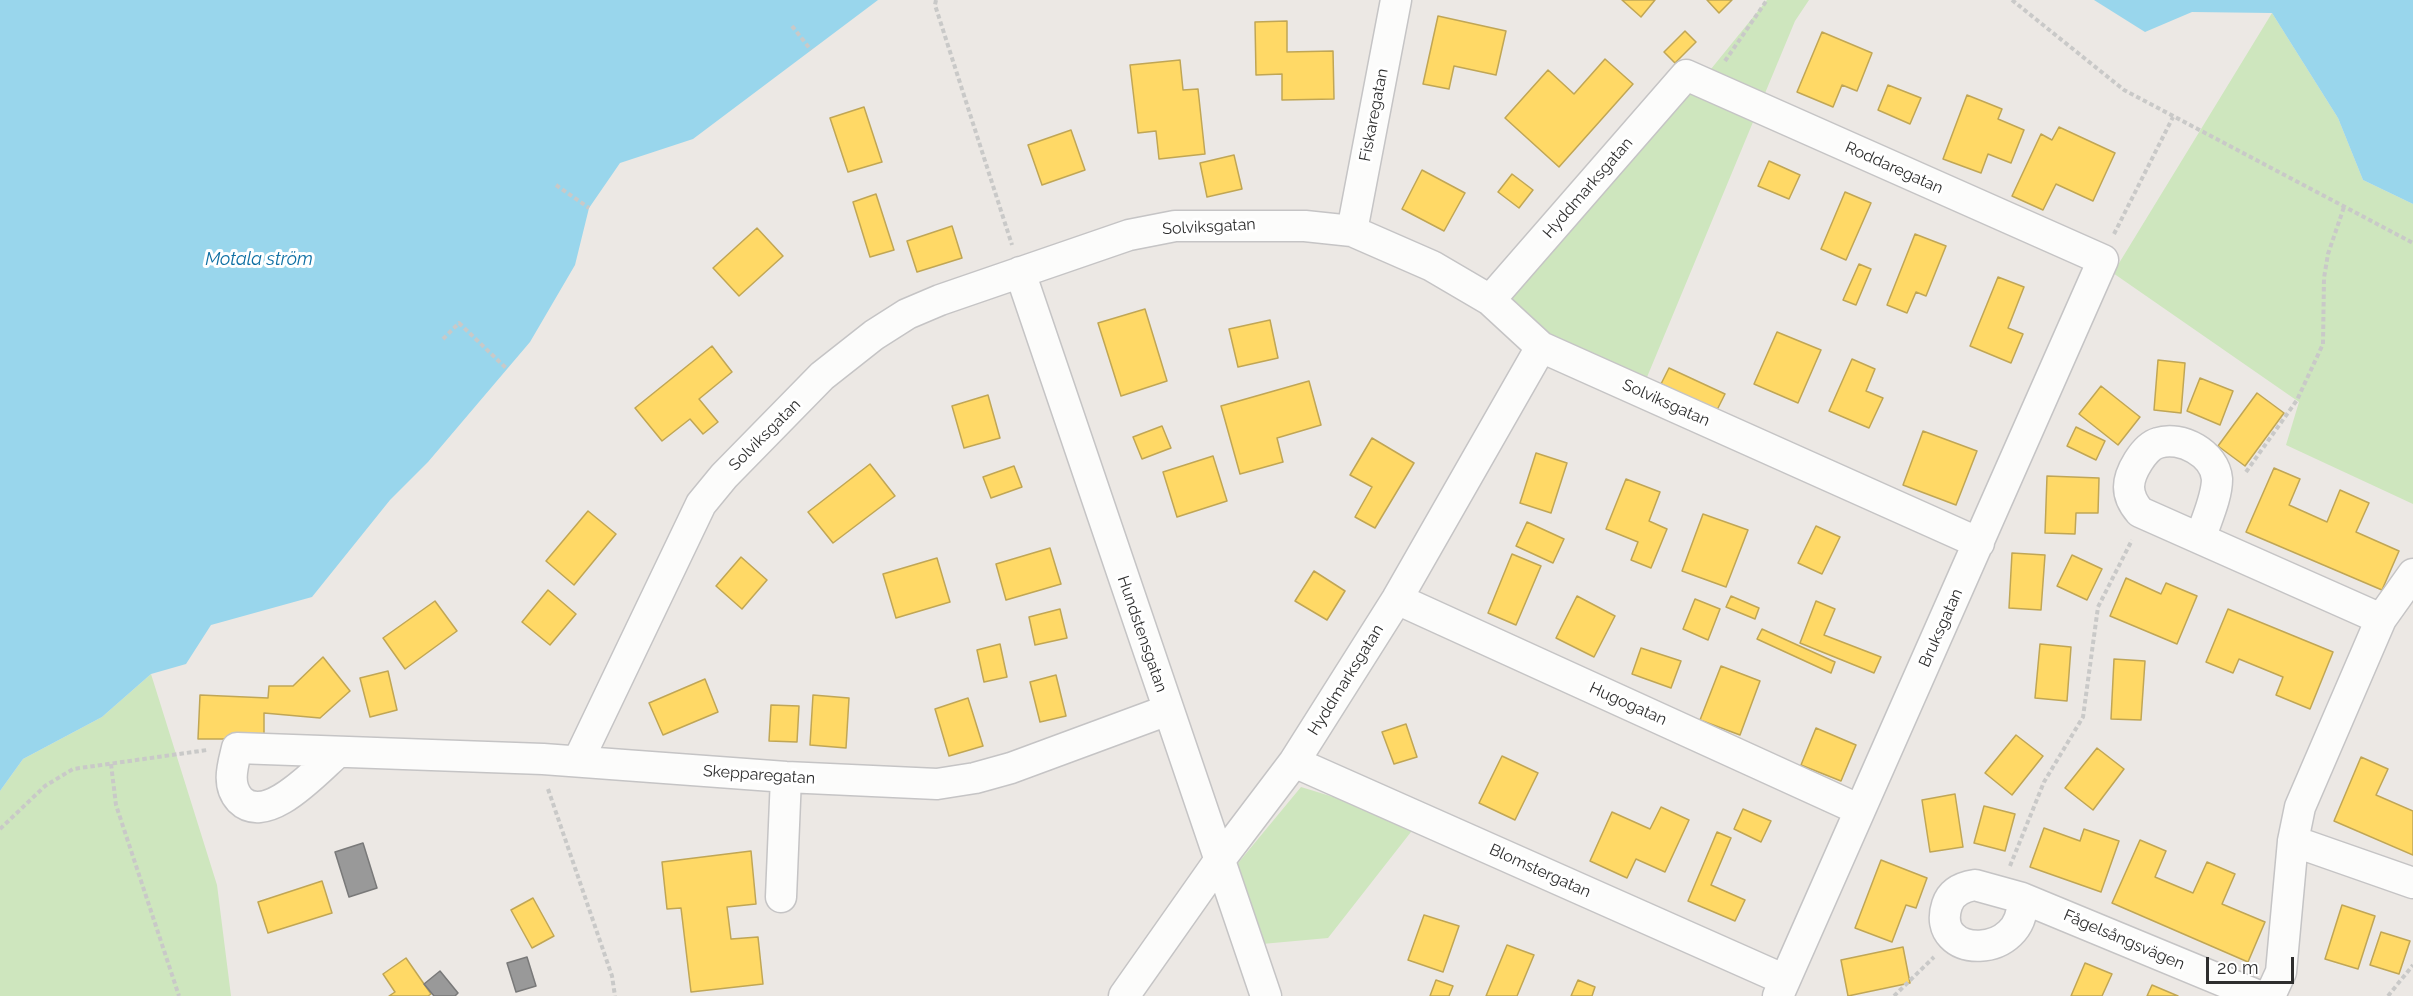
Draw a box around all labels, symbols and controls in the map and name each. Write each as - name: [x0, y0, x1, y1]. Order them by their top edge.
- street label: Fiskaregatan: [1356, 67, 1392, 163]
- street label: Hyddmarksgatan: [1539, 134, 1637, 242]
- street label: Roddaregatan: [1842, 138, 1946, 198]
- street label: Solviksgatan: [1162, 215, 1256, 239]
- water label: Motala ström: [205, 249, 313, 271]
- street label: Solviksgatan: [1619, 375, 1713, 431]
- street label: Solviksgatan: [725, 395, 805, 475]
- street label: Hundstensgatan: [1113, 573, 1171, 695]
- street label: Bruksgatan: [1915, 586, 1967, 670]
- street label: Hyddmarksgatan: [1304, 621, 1388, 739]
- street label: Hugogatan: [1586, 678, 1670, 730]
- street label: Skepparegatan: [702, 762, 816, 788]
- street label: Blomstergatan: [1486, 840, 1594, 902]
- street label: Fågelsångsvägen: [2061, 906, 2187, 974]
- scale bar: [2209, 945, 2298, 983]
- text: 20 m: [2217, 957, 2259, 978]

